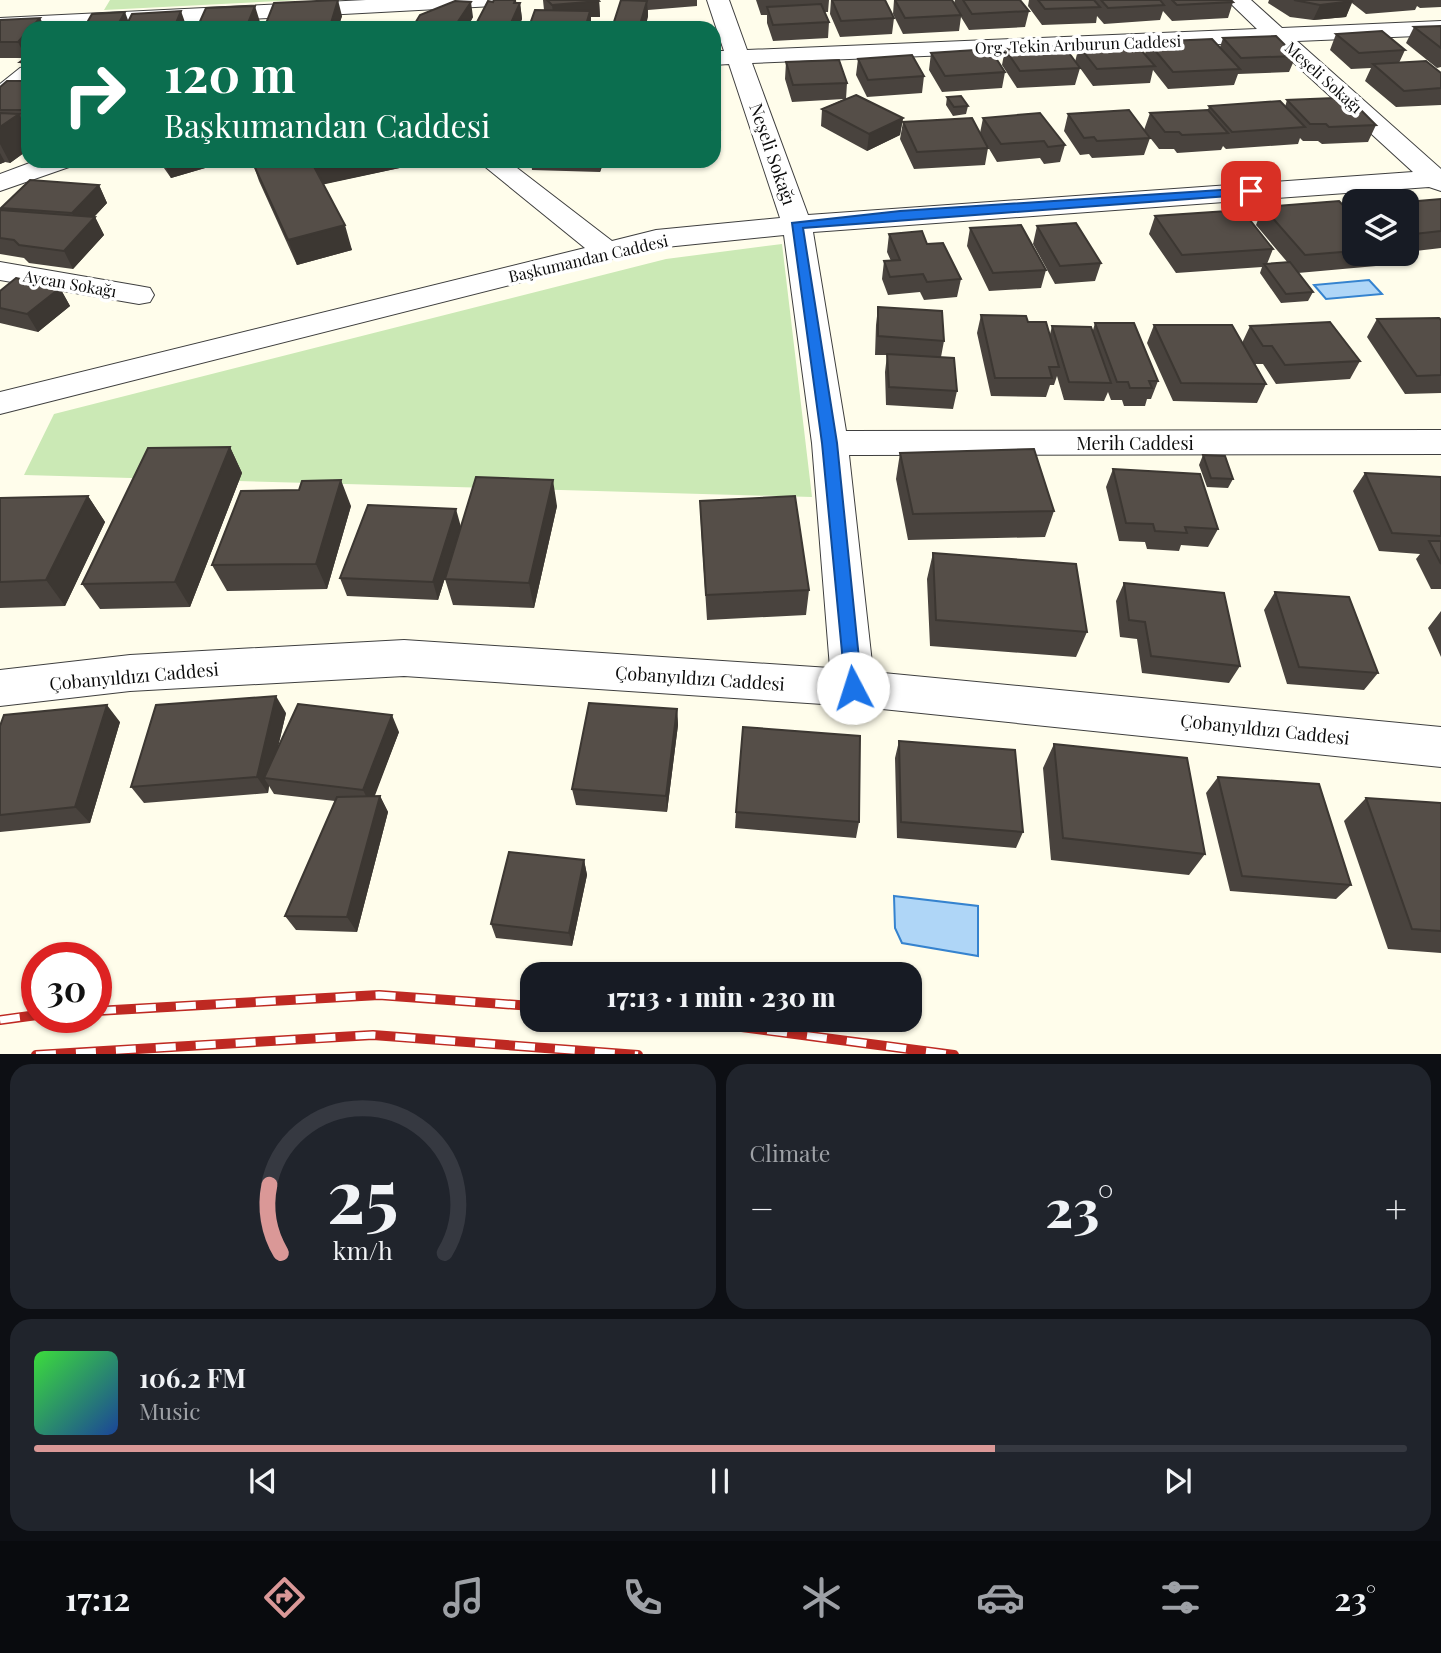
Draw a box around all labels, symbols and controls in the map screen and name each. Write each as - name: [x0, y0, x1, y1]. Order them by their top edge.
- street label: Org. Tekin Arıburun Caddesi: [974, 30, 1182, 58]
- street label: Meşeli Sokağı: [1281, 37, 1367, 118]
- text: 120 m: [164, 40, 296, 105]
- icon: right: [49, 49, 140, 140]
- street label: Neşeli Sokağı: [744, 100, 802, 208]
- text: Başkumandan Caddesi: [164, 103, 490, 146]
- pin: [1221, 161, 1281, 221]
- icon: arrive: [1232, 172, 1270, 210]
- map controls: [1342, 189, 1419, 266]
- button: layers: [1342, 189, 1419, 266]
- street label: Başkumandan Caddesi: [506, 229, 670, 287]
- street label: Aycan Sokağı: [21, 264, 119, 302]
- street label: Merih Caddesi: [1076, 431, 1194, 455]
- position arrow: [816, 651, 890, 725]
- street label: Çobanyıldızı Caddesi: [48, 657, 220, 695]
- street label: Çobanyıldızı Caddesi: [614, 660, 786, 696]
- street label: Çobanyıldızı Caddesi: [1179, 708, 1351, 750]
- speed limit sign: 30: [21, 942, 112, 1033]
- text: 17:13 · 1 min · 230 m: [607, 979, 835, 1014]
- text: Climate: [750, 1137, 830, 1168]
- text: 25: [327, 1144, 399, 1241]
- text: 23°: [1045, 1172, 1113, 1241]
- text: −: [750, 1182, 774, 1233]
- text: +: [1385, 1182, 1407, 1233]
- text: km/h: [333, 1232, 393, 1265]
- text: 106.2 FM: [139, 1360, 246, 1395]
- text: Music: [139, 1395, 200, 1426]
- icon: previous: [244, 1462, 282, 1500]
- icon: pause: [701, 1462, 739, 1500]
- icon: next: [1159, 1462, 1197, 1500]
- icon: directions: [260, 1573, 309, 1622]
- icon: music: [439, 1573, 488, 1622]
- icon: phone: [618, 1573, 667, 1622]
- icon: climate: [797, 1573, 846, 1622]
- icon: car: [976, 1573, 1025, 1622]
- icon: filters: [1156, 1573, 1205, 1622]
- text: 17:12: [65, 1576, 130, 1619]
- text: 23°: [1335, 1576, 1376, 1619]

